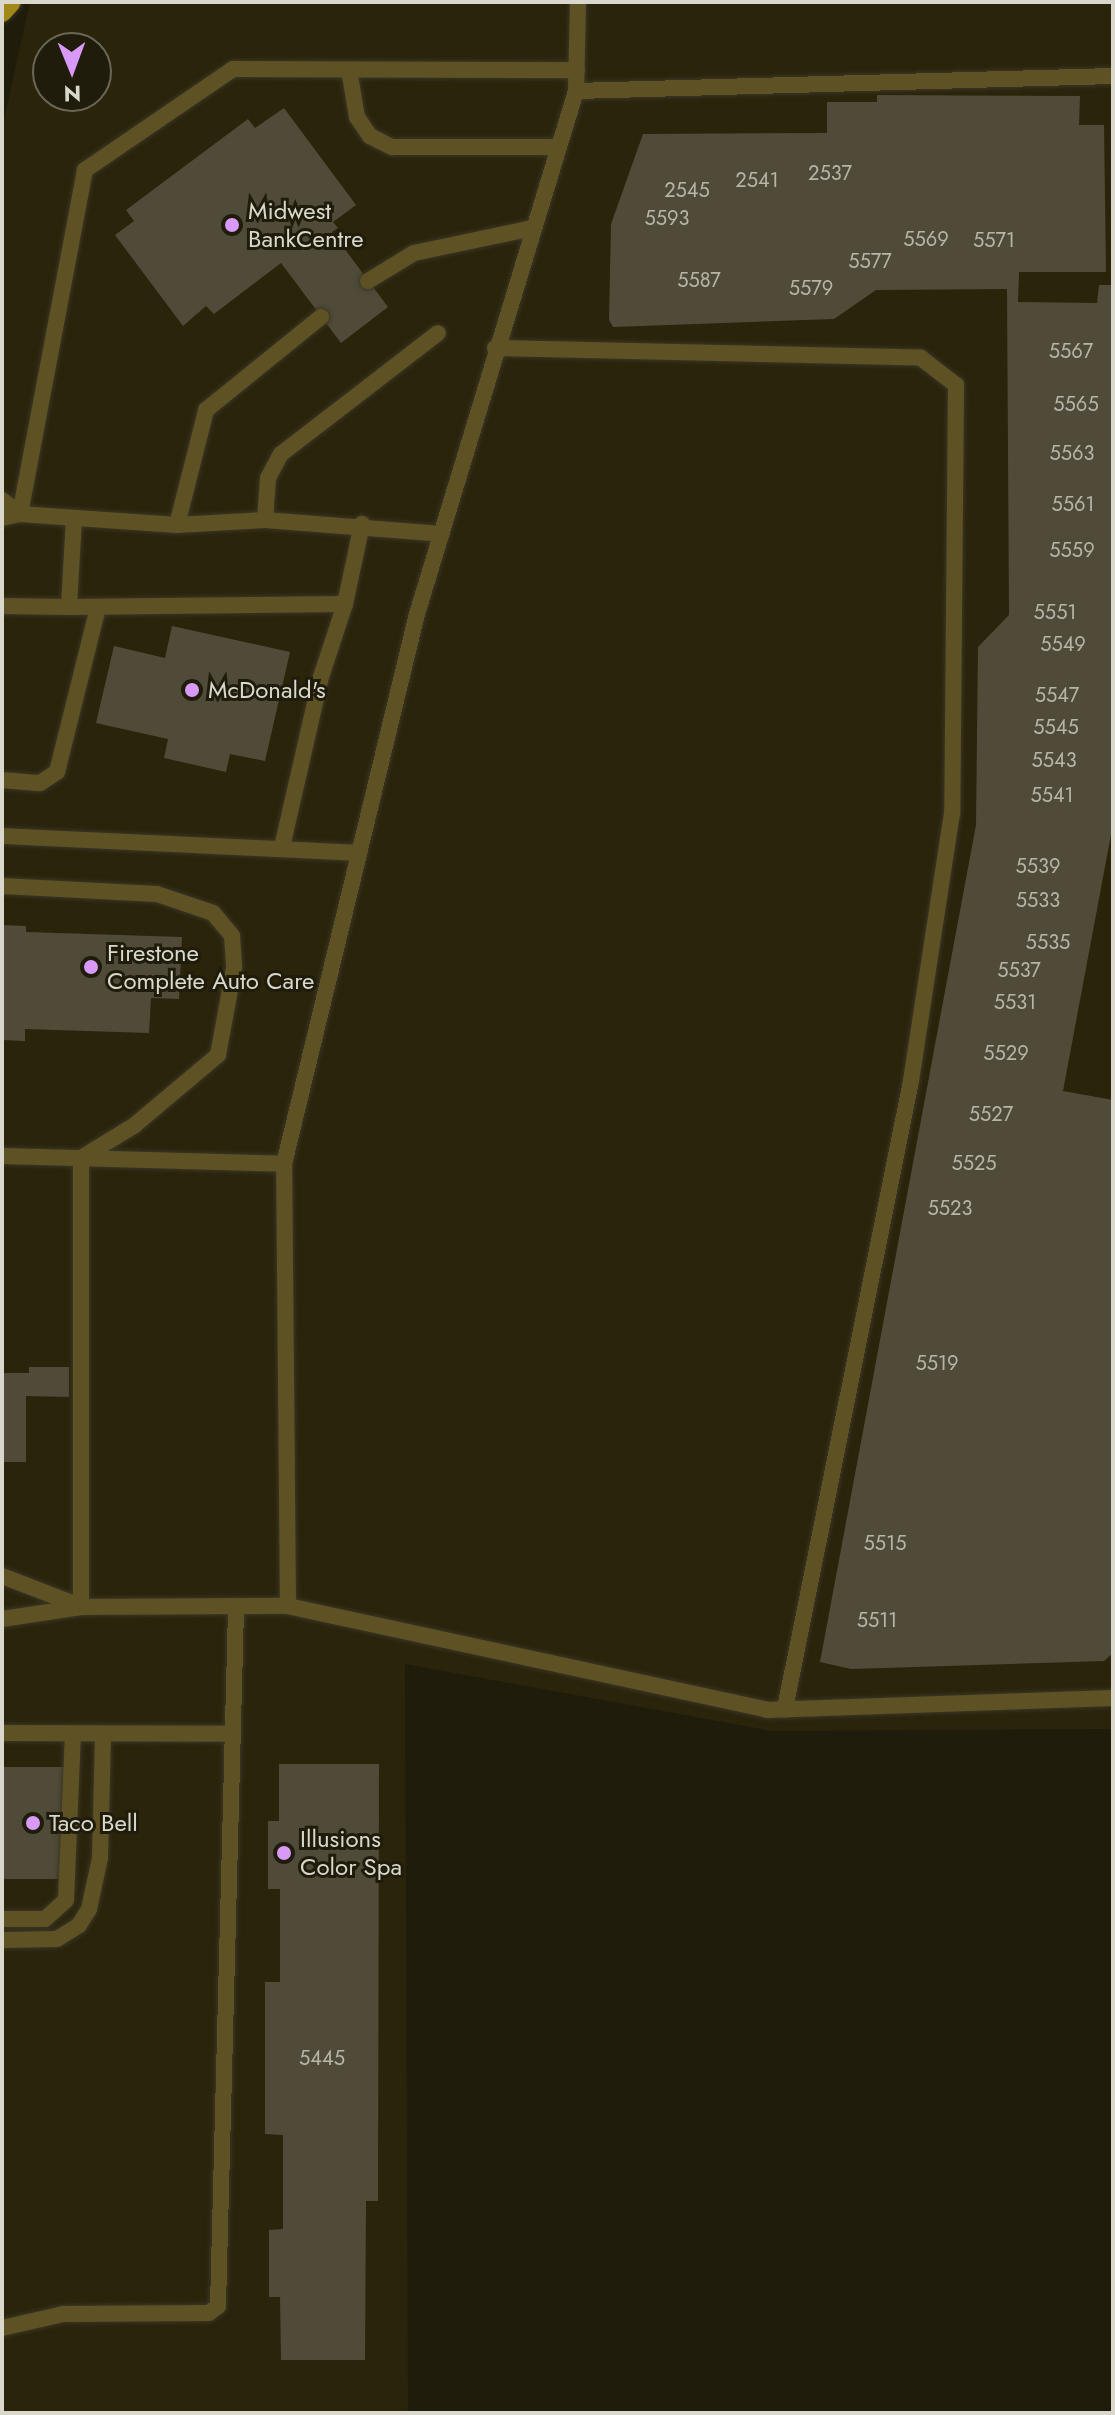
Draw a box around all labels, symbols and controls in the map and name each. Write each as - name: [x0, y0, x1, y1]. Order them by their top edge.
- north arrow: [32, 32, 112, 112]
- text: N: [63, 78, 81, 110]
- house number: 2537: [808, 161, 852, 185]
- house number: 2541: [735, 168, 779, 192]
- house number: 2545: [664, 178, 710, 202]
- place label: Midwest BankCentre: [248, 197, 363, 253]
- house number: 5593: [645, 206, 689, 230]
- marker: Midwest BankCentre: [223, 216, 241, 234]
- house number: 5569: [903, 227, 949, 251]
- house number: 5571: [973, 228, 1015, 252]
- house number: 5577: [848, 249, 892, 273]
- house number: 5587: [677, 268, 721, 292]
- house number: 5579: [789, 276, 833, 300]
- house number: 5567: [1049, 339, 1093, 363]
- house number: 5565: [1053, 392, 1099, 416]
- house number: 5563: [1050, 441, 1094, 465]
- house number: 5561: [1051, 492, 1095, 516]
- house number: 5559: [1049, 538, 1095, 562]
- house number: 5551: [1034, 600, 1076, 624]
- house number: 5549: [1040, 632, 1086, 656]
- place label: McDonald's: [208, 676, 326, 704]
- marker: McDonald's: [183, 681, 201, 699]
- house number: 5547: [1035, 683, 1079, 707]
- house number: 5545: [1033, 715, 1079, 739]
- house number: 5543: [1031, 748, 1077, 772]
- house number: 5541: [1030, 783, 1074, 807]
- house number: 5539: [1016, 854, 1060, 878]
- house number: 5533: [1016, 888, 1060, 912]
- house number: 5535: [1026, 930, 1070, 954]
- place label: Firestone Complete Auto Care: [107, 939, 314, 995]
- marker: Firestone Complete Auto Care: [82, 958, 100, 976]
- house number: 5537: [997, 958, 1041, 982]
- house number: 5531: [994, 990, 1036, 1014]
- house number: 5529: [983, 1041, 1029, 1065]
- house number: 5527: [969, 1102, 1013, 1126]
- house number: 5525: [951, 1151, 997, 1175]
- house number: 5523: [928, 1196, 972, 1220]
- house number: 5519: [915, 1351, 959, 1375]
- house number: 5515: [864, 1531, 906, 1555]
- house number: 5511: [857, 1608, 897, 1632]
- place label: Taco Bell: [49, 1809, 138, 1837]
- marker: Taco Bell: [24, 1814, 42, 1832]
- place label: Illusions Color Spa: [300, 1825, 402, 1881]
- marker: Illusions Color Spa: [275, 1844, 293, 1862]
- house number: 5445: [299, 2046, 345, 2070]

